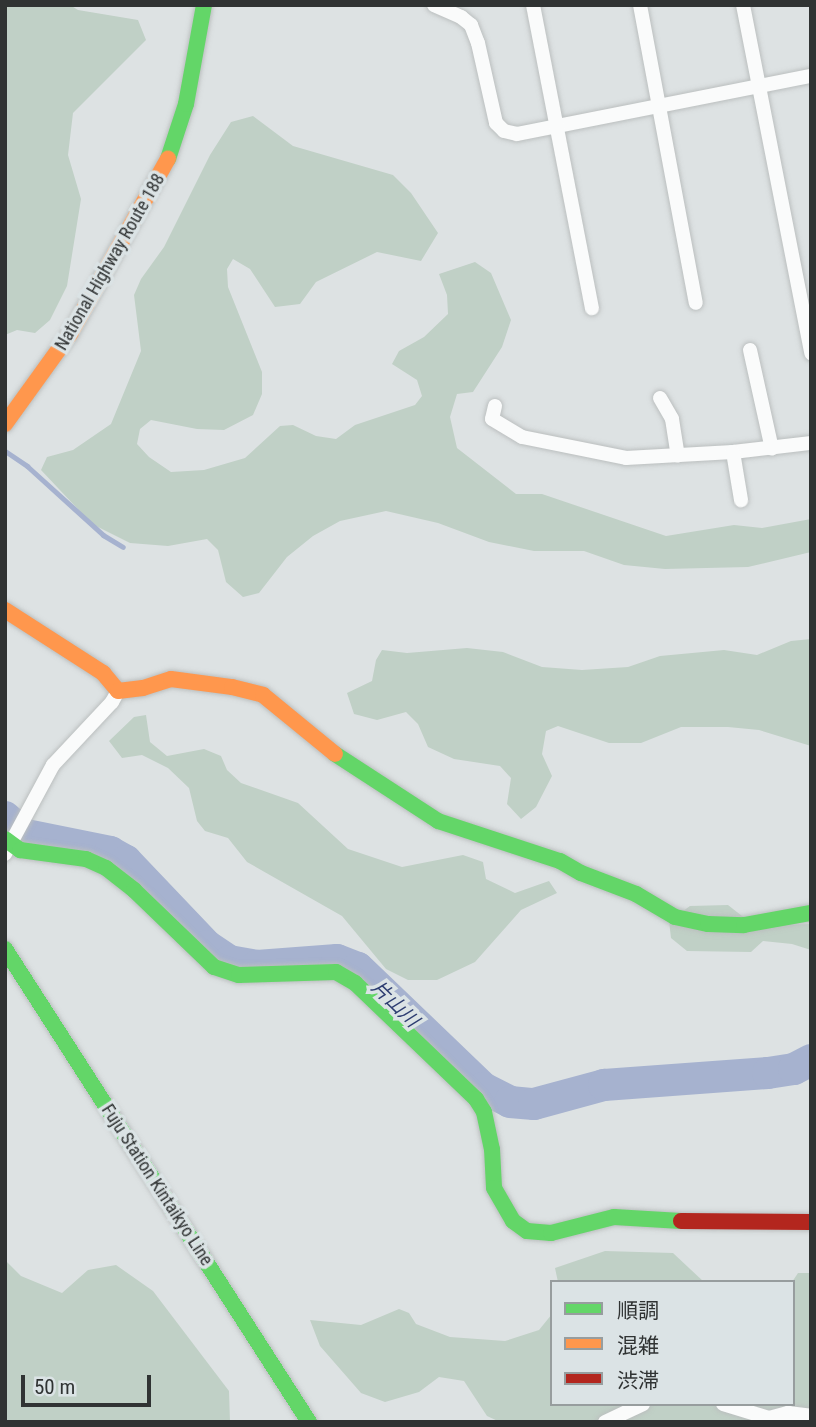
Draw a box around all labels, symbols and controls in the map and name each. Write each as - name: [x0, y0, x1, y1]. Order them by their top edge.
- street label: National Highway Route 188: [51, 170, 169, 354]
- water label: 片山川: [367, 976, 423, 1032]
- street label: Fuju Station Kintaikyo Line: [97, 1100, 217, 1270]
- legend: [550, 1280, 795, 1406]
- text: 順調: [617, 1299, 659, 1323]
- text: 混雑: [617, 1334, 659, 1358]
- scale bar: [24, 1360, 154, 1404]
- text: 渋滞: [617, 1369, 659, 1393]
- text: 50 m: [34, 1375, 75, 1399]

